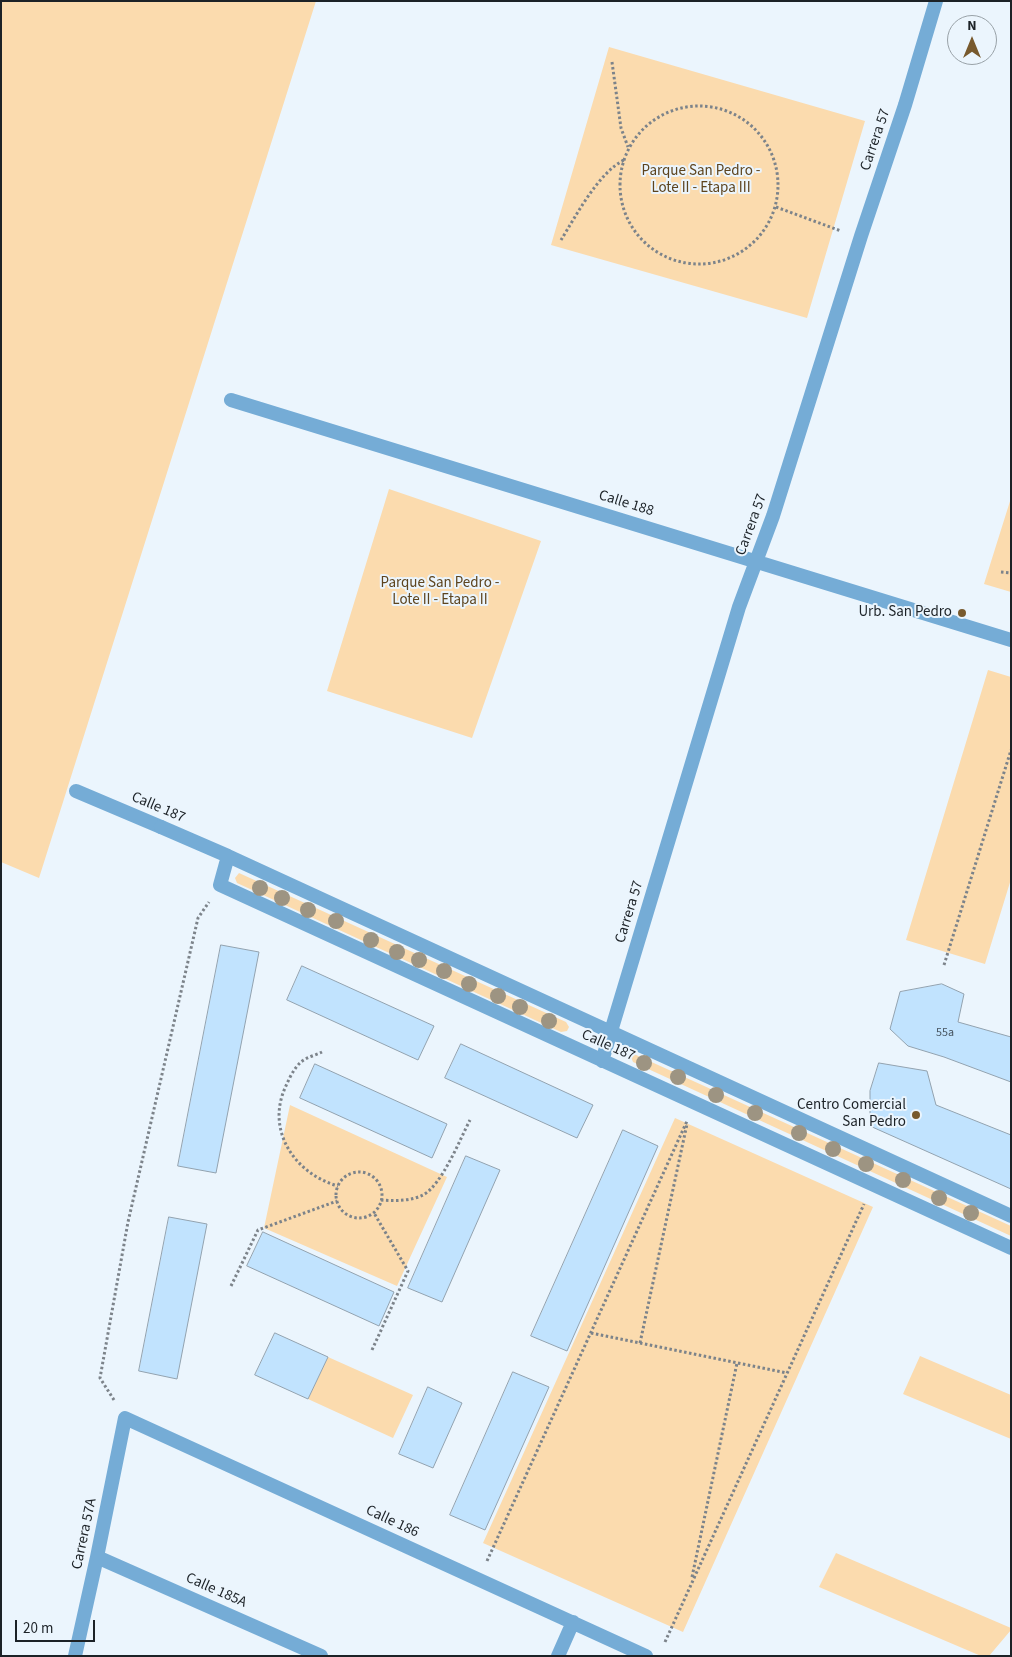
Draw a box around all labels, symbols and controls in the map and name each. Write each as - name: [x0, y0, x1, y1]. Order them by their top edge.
- north arrow: [947, 15, 997, 65]
- text: N: [967, 16, 977, 36]
- street label: Carrera 57: [857, 107, 895, 173]
- park label: Parque San Pedro - Lote II - Etapa III: [642, 163, 760, 198]
- street label: Calle 188: [596, 487, 656, 521]
- street label: Carrera 57: [733, 492, 771, 558]
- park label: Parque San Pedro - Lote II - Etapa II: [381, 575, 499, 610]
- place label: Urb. San Pedro: [858, 604, 952, 622]
- marker: Urb. San Pedro: [956, 607, 968, 619]
- street label: Calle 187: [128, 789, 188, 827]
- street label: Carrera 57: [612, 879, 648, 945]
- street label: Calle 187: [578, 1026, 638, 1066]
- house number: 55a: [936, 1026, 954, 1040]
- place label: Centro Comercial San Pedro: [797, 1097, 906, 1132]
- marker: Centro Comercial San Pedro: [910, 1109, 922, 1121]
- street label: Carrera 57A: [69, 1497, 101, 1571]
- street label: Calle 186: [363, 1502, 421, 1542]
- street label: Calle 185A: [183, 1570, 249, 1612]
- scale bar: [18, 1610, 98, 1642]
- text: 20 m: [23, 1618, 53, 1639]

